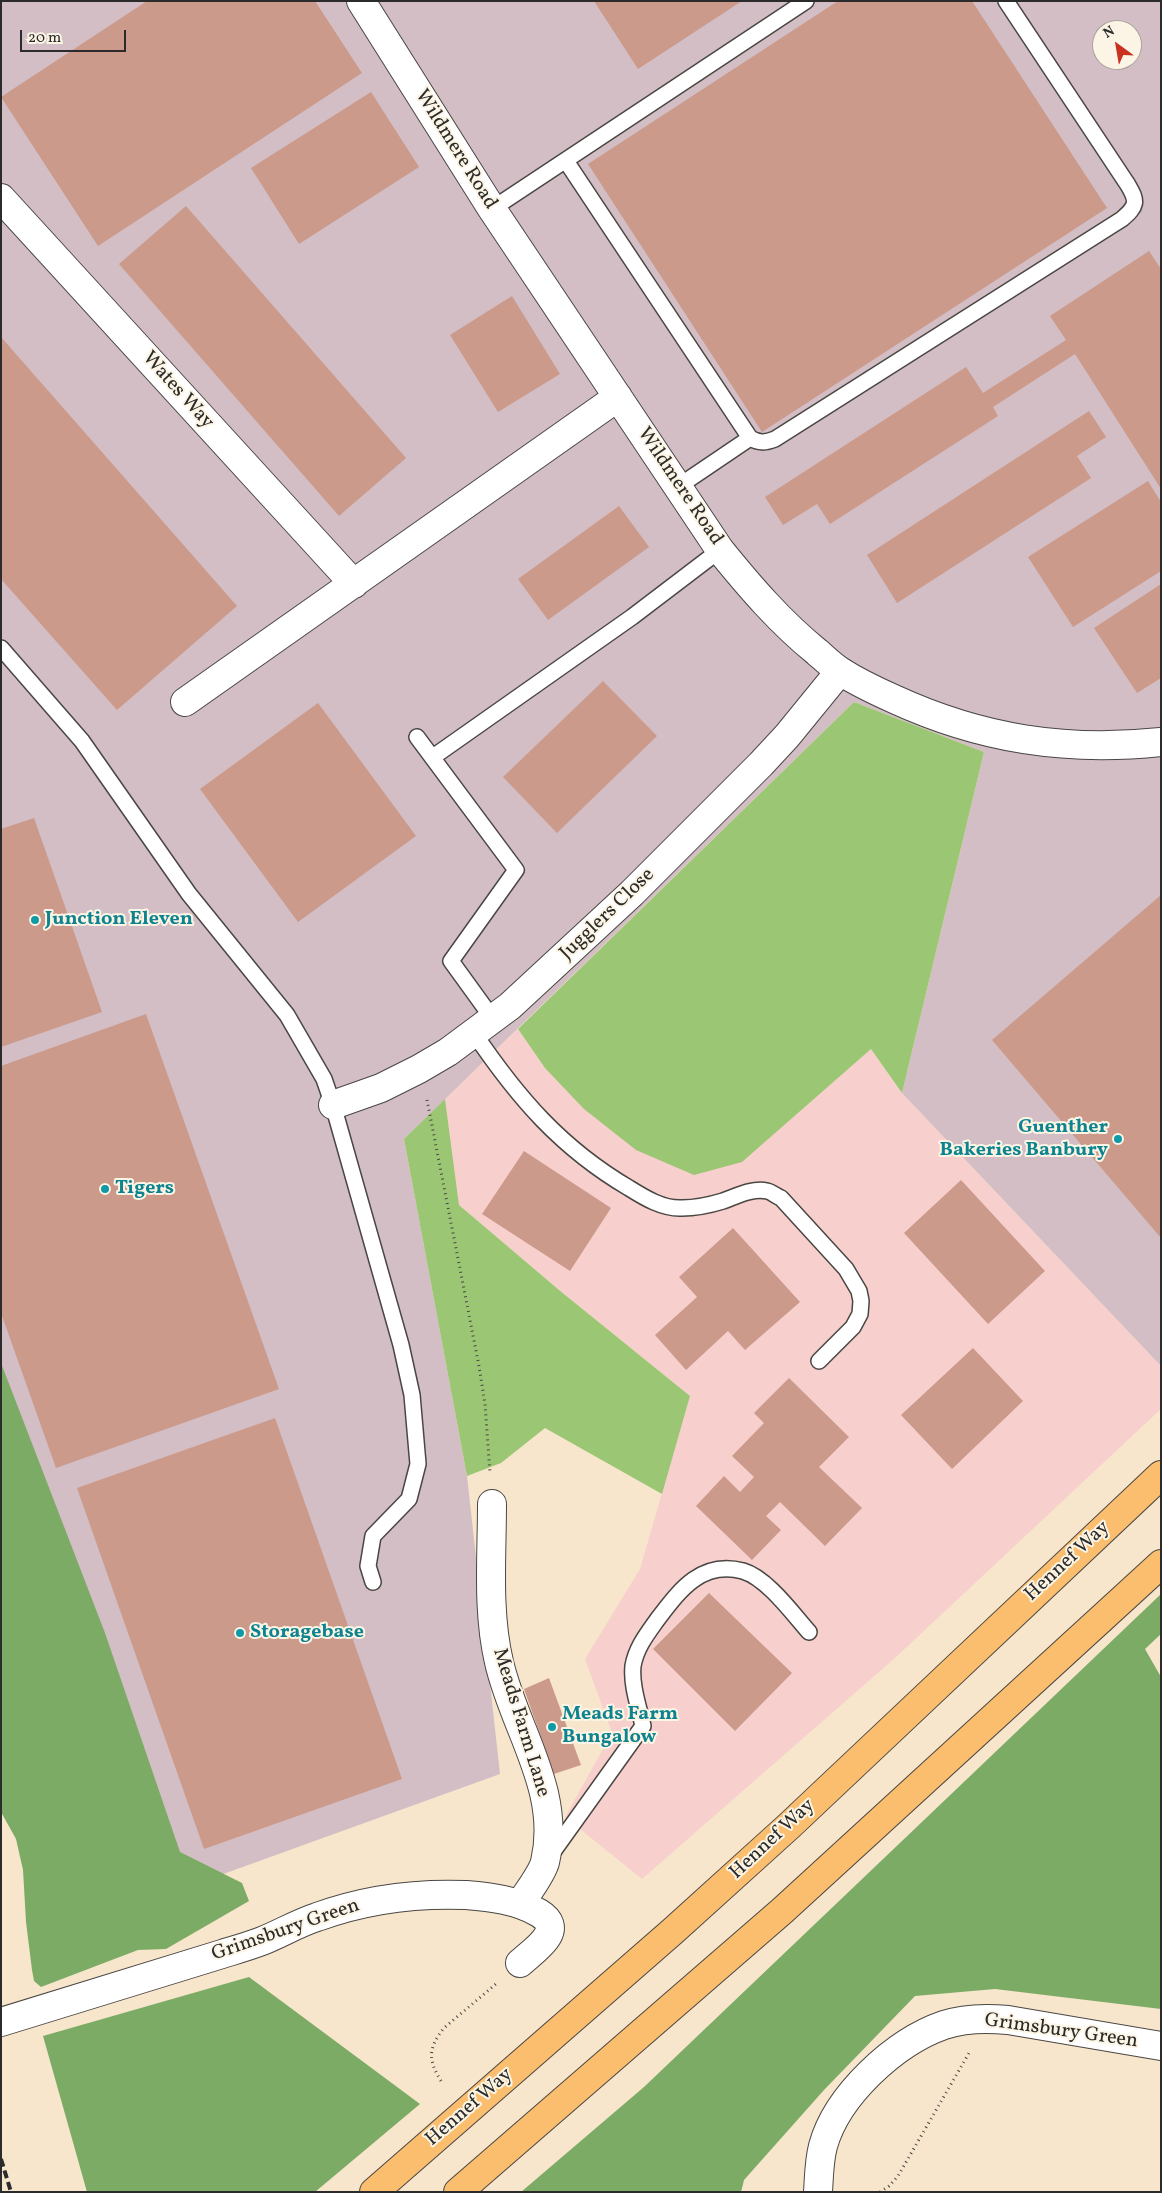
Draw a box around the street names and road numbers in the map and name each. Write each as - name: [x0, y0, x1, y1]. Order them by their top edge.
- street label: Wildmere Road: [409, 86, 501, 214]
- street label: Wates Way: [136, 347, 218, 435]
- street label: Wildmere Road: [631, 424, 727, 550]
- street label: Jugglers Close: [556, 864, 660, 966]
- street label: Hennef Way: [1020, 1517, 1116, 1607]
- street label: Meads Farm Lane: [486, 1646, 554, 1800]
- street label: Hennef Way: [725, 1795, 821, 1885]
- street label: Grimsbury Green: [209, 1894, 363, 1968]
- street label: Grimsbury Green: [983, 2009, 1139, 2055]
- street label: Hennef Way: [422, 2064, 518, 2152]

